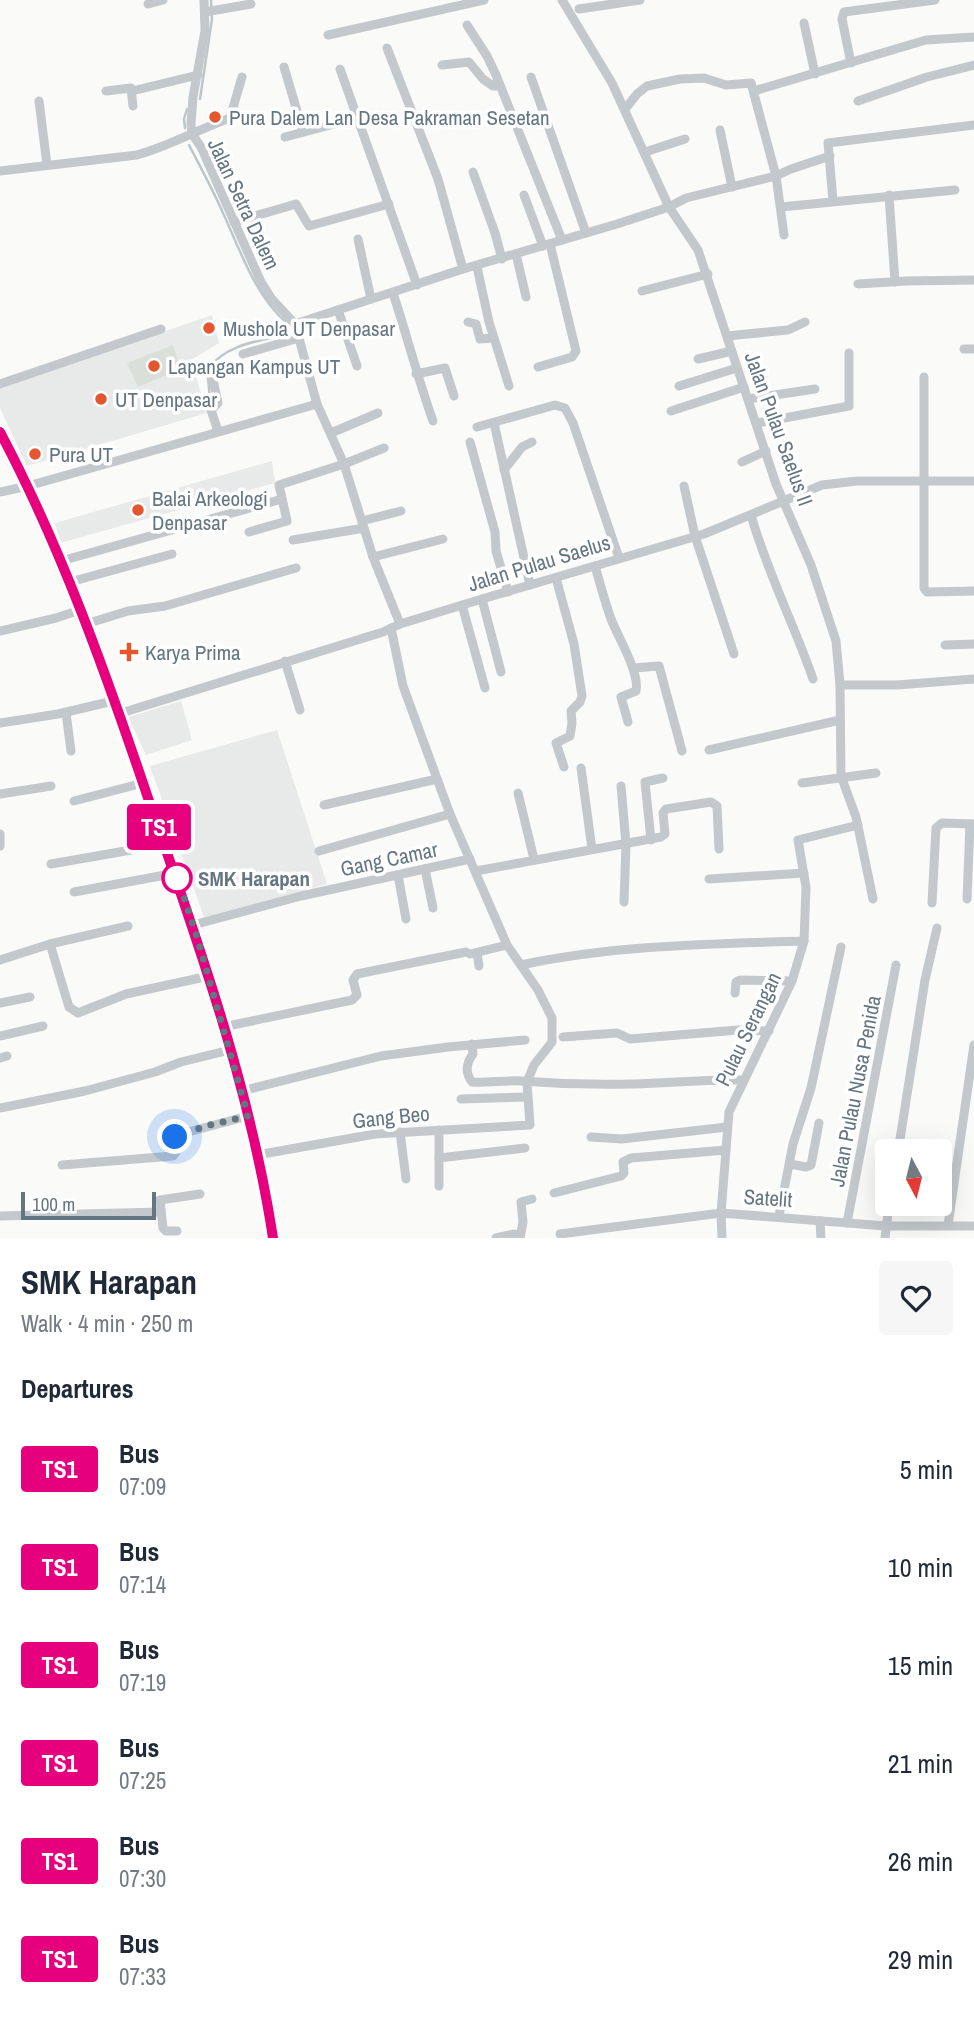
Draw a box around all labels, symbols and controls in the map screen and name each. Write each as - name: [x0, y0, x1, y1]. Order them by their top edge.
- place label: Pura Dalem Lan Desa Pakraman Sesetan: [229, 103, 550, 132]
- marker: Pura Dalem Lan Desa Pakraman Sesetan: [207, 109, 223, 125]
- street label: Jalan Setra Dalem: [201, 134, 287, 274]
- place label: Mushola UT Denpasar: [223, 314, 395, 343]
- marker: Mushola UT Denpasar: [201, 320, 217, 336]
- street label: Jalan Pulau Saelus II: [738, 348, 820, 510]
- place label: Lapangan Kampus UT: [168, 352, 341, 381]
- marker: Lapangan Kampus UT: [146, 358, 162, 374]
- place label: UT Denpasar: [115, 385, 217, 414]
- marker: UT Denpasar: [93, 391, 109, 407]
- place label: Pura UT: [49, 440, 114, 469]
- marker: Pura UT: [27, 446, 43, 462]
- place label: Balai Arkeologi Denpasar: [152, 484, 268, 537]
- marker: Balai Arkeologi Denpasar: [130, 502, 146, 518]
- street label: Jalan Pulau Saelus: [464, 528, 614, 598]
- place label: Karya Prima: [145, 638, 241, 667]
- marker: Karya Prima: [119, 642, 139, 662]
- line badge: TS1: [119, 804, 199, 850]
- text: TS1: [141, 811, 177, 843]
- street label: Gang Camar: [338, 835, 440, 883]
- marker: SMK Harapan: [162, 863, 192, 893]
- place label: SMK Harapan: [198, 864, 310, 893]
- street label: Pulau Serangan: [708, 967, 788, 1091]
- street label: Jalan Pulau Nusa Penida: [822, 992, 888, 1189]
- street label: Gang Beo: [351, 1099, 431, 1135]
- your location: [157, 1119, 192, 1154]
- north arrow: [875, 1139, 952, 1216]
- map controls: [875, 1139, 952, 1216]
- street label: Satelit: [743, 1182, 794, 1214]
- scale bar: [21, 1189, 156, 1221]
- text: 100 m: [32, 1191, 75, 1217]
- text: SMK Harapan: [21, 1260, 197, 1304]
- button: heart: [879, 1261, 953, 1335]
- text: Walk · 4 min · 250 m: [21, 1308, 193, 1339]
- text: Departures: [21, 1371, 134, 1406]
- text: Bus: [119, 1436, 159, 1471]
- text: 5 min: [900, 1452, 953, 1487]
- text: TS1: [41, 1453, 78, 1485]
- text: 07:09: [119, 1471, 166, 1502]
- text: Bus: [119, 1534, 159, 1569]
- text: 10 min: [888, 1550, 953, 1585]
- text: TS1: [41, 1551, 78, 1583]
- text: 07:14: [119, 1569, 166, 1600]
- text: Bus: [119, 1632, 159, 1667]
- text: 15 min: [888, 1648, 953, 1683]
- text: TS1: [41, 1649, 78, 1681]
- text: 07:19: [119, 1667, 166, 1698]
- text: Bus: [119, 1730, 159, 1765]
- text: 21 min: [888, 1746, 953, 1781]
- text: TS1: [41, 1747, 78, 1779]
- text: 07:25: [119, 1765, 166, 1796]
- text: Bus: [119, 1828, 159, 1863]
- text: 26 min: [888, 1844, 953, 1879]
- text: TS1: [41, 1845, 78, 1877]
- text: 07:30: [119, 1863, 166, 1894]
- text: Bus: [119, 1926, 159, 1961]
- text: 29 min: [888, 1942, 953, 1977]
- text: TS1: [41, 1943, 78, 1975]
- text: 07:33: [119, 1961, 166, 1992]

